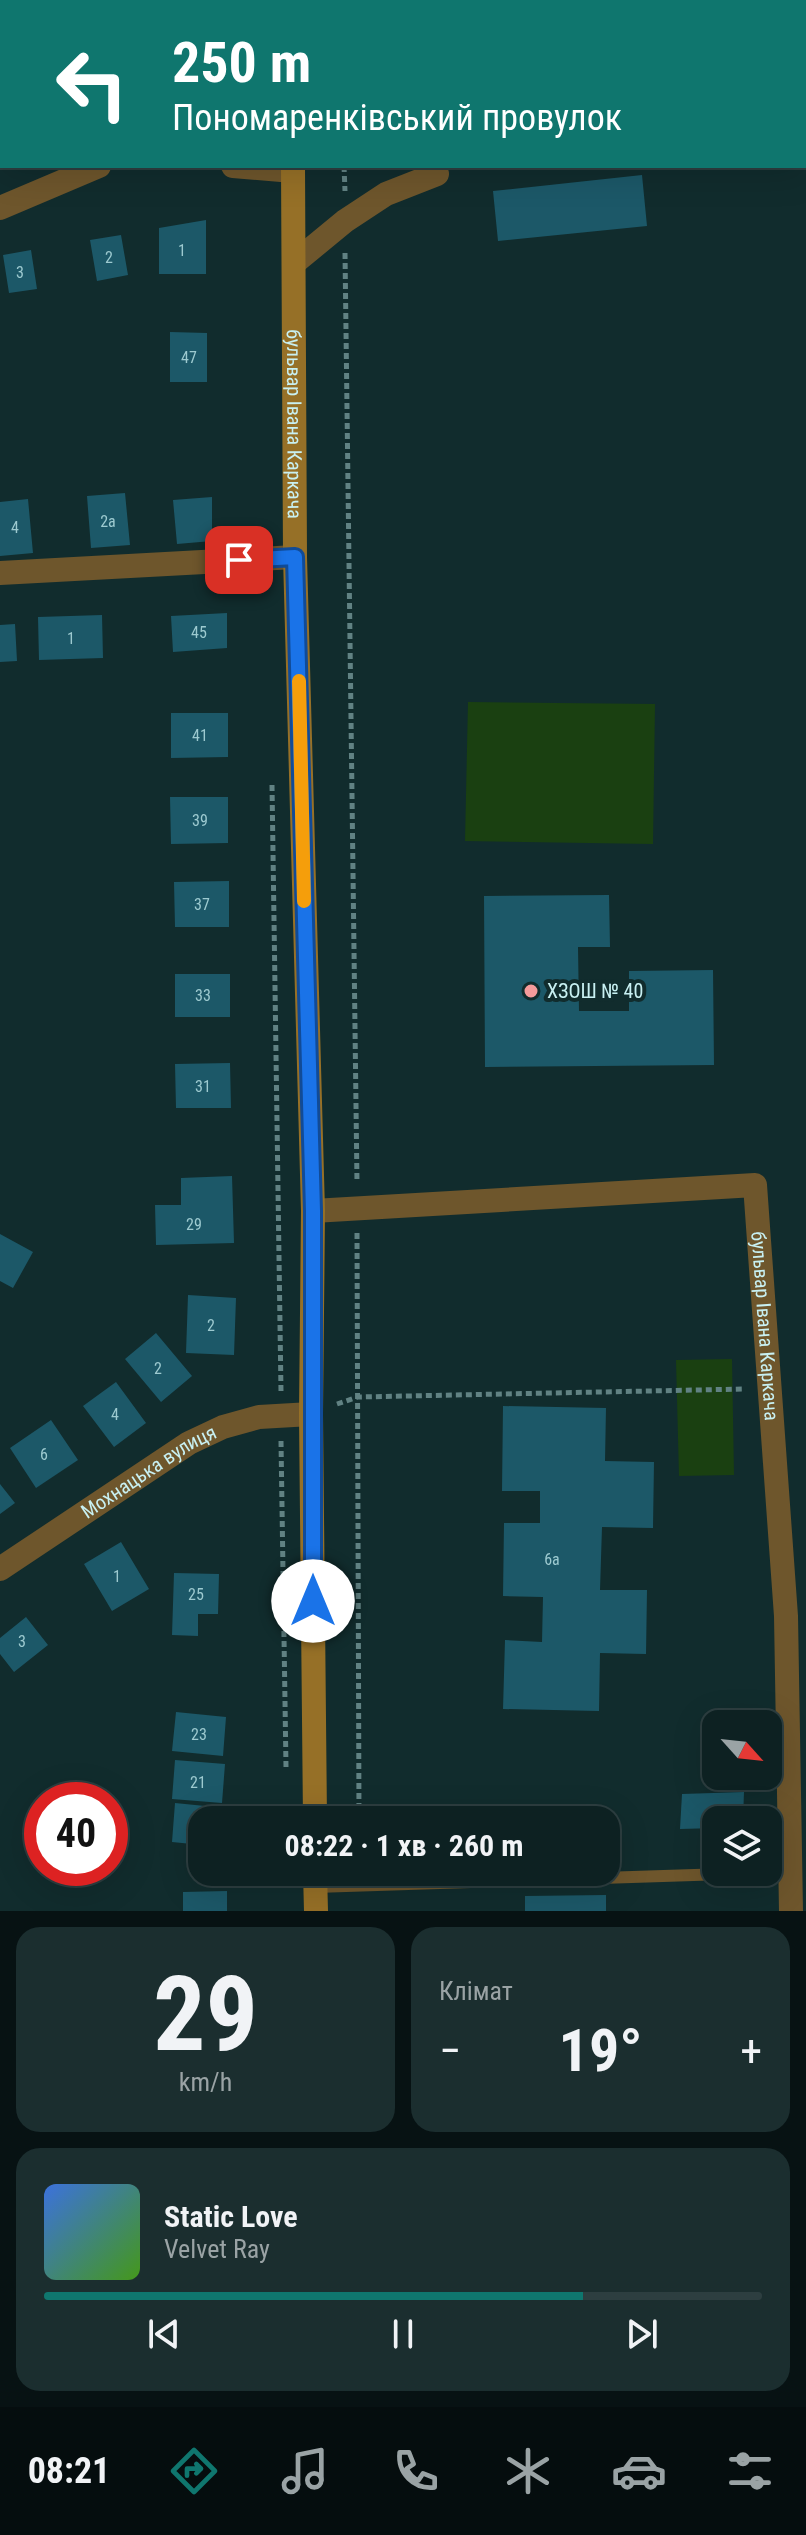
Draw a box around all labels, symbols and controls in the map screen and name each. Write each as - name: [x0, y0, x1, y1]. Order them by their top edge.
- text: 250 m: [172, 30, 311, 96]
- icon: left: [40, 32, 144, 136]
- text: Пономаренківський провулок: [172, 97, 622, 139]
- house number: 1: [178, 241, 186, 260]
- house number: 2: [105, 248, 113, 267]
- house number: 3: [16, 263, 24, 282]
- street label: бульвар Івана Каркача: [282, 329, 307, 519]
- house number: 47: [181, 348, 197, 367]
- house number: 2а: [100, 512, 116, 531]
- house number: 4: [11, 518, 19, 537]
- pin: [205, 526, 273, 594]
- icon: arrive: [217, 538, 261, 582]
- house number: 45: [191, 623, 207, 642]
- house number: 1: [67, 629, 75, 648]
- house number: 41: [192, 726, 208, 745]
- house number: 39: [192, 811, 208, 830]
- house number: 37: [194, 895, 210, 914]
- place label: ХЗОШ № 40: [547, 979, 643, 1003]
- marker: ХЗОШ № 40: [522, 982, 540, 1000]
- house number: 33: [195, 986, 211, 1005]
- house number: 31: [195, 1077, 211, 1096]
- house number: 29: [186, 1215, 202, 1234]
- street label: бульвар Івана Каркача: [746, 1230, 784, 1421]
- house number: 2: [207, 1316, 215, 1335]
- house number: 2: [154, 1359, 162, 1378]
- house number: 4: [111, 1405, 119, 1424]
- street label: Мохнацька вулиця: [77, 1420, 220, 1524]
- house number: 6: [40, 1445, 48, 1464]
- house number: 6а: [544, 1550, 560, 1569]
- position arrow: [271, 1559, 355, 1643]
- house number: 1: [113, 1567, 121, 1586]
- house number: 25: [188, 1585, 204, 1604]
- house number: 3: [18, 1632, 26, 1651]
- north arrow: [702, 1710, 782, 1790]
- map controls: [702, 1710, 782, 1886]
- house number: 23: [191, 1725, 207, 1744]
- house number: 21: [190, 1773, 206, 1792]
- speed limit sign: 40: [24, 1782, 128, 1886]
- button: layers: [702, 1806, 782, 1886]
- text: 08:22 · 1 хв · 260 m: [285, 1828, 523, 1863]
- text: 29: [153, 1954, 258, 2075]
- text: Клімат: [439, 1976, 513, 2006]
- text: 19°: [559, 2015, 643, 2086]
- text: −: [439, 2025, 461, 2077]
- text: +: [740, 2025, 762, 2077]
- text: km/h: [179, 2067, 232, 2097]
- text: Static Love: [164, 2199, 298, 2234]
- text: Velvet Ray: [164, 2234, 270, 2264]
- icon: previous: [142, 2312, 186, 2356]
- icon: pause: [381, 2312, 425, 2356]
- icon: next: [620, 2312, 664, 2356]
- icon: directions: [166, 2443, 222, 2499]
- icon: music: [277, 2443, 333, 2499]
- icon: phone: [388, 2443, 444, 2499]
- icon: climate: [500, 2443, 556, 2499]
- icon: car: [611, 2443, 667, 2499]
- icon: filters: [722, 2443, 778, 2499]
- text: 08:21: [28, 2450, 110, 2492]

